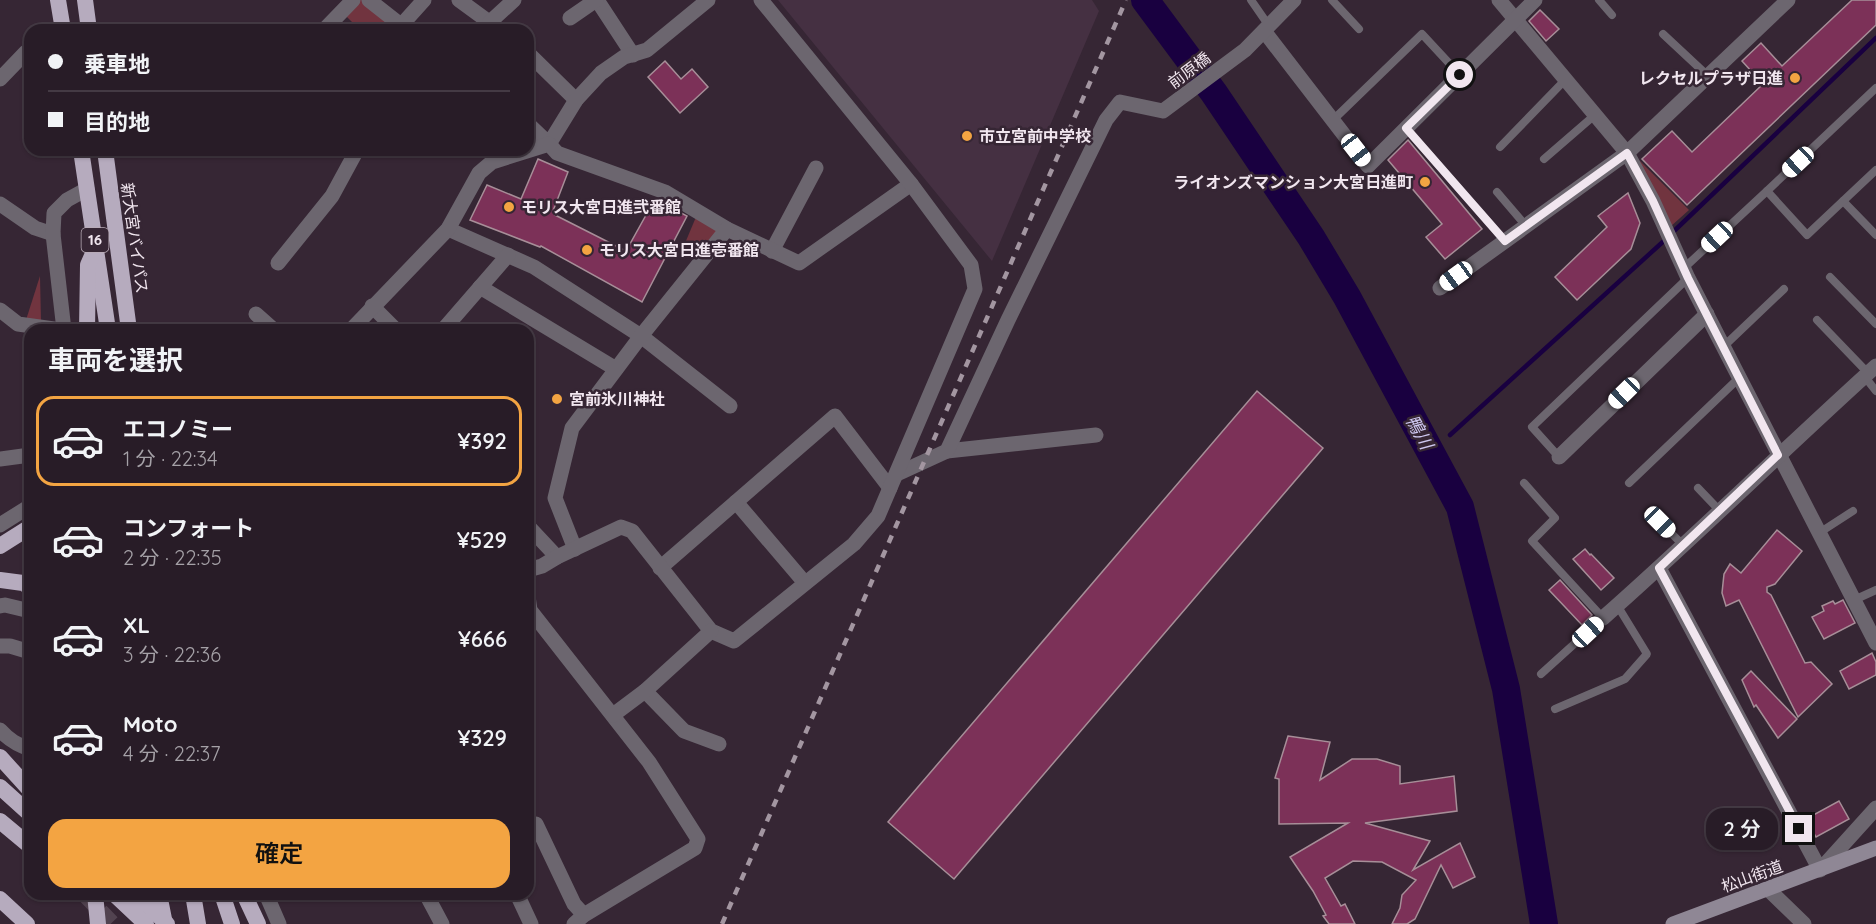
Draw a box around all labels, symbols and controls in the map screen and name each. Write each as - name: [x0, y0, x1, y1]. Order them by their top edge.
- street label: 前原橋: [1164, 48, 1214, 92]
- text: 乗車地: [84, 50, 150, 78]
- route start: [1446, 61, 1473, 88]
- place label: レクセルプラザ日進: [1639, 68, 1783, 88]
- marker: レクセルプラザ日進: [1788, 71, 1802, 85]
- text: 目的地: [84, 108, 150, 136]
- place label: 市立宮前中学校: [979, 126, 1091, 146]
- marker: 市立宮前中学校: [960, 129, 974, 143]
- car: [1338, 130, 1374, 170]
- car: [1779, 143, 1817, 181]
- place label: ライオンズマンション大宮日進町: [1173, 172, 1413, 192]
- marker: ライオンズマンション大宮日進町: [1418, 175, 1432, 189]
- street label: 新大宮バイパス: [117, 181, 153, 295]
- place label: モリス大宮日進弐番館: [521, 197, 681, 217]
- marker: モリス大宮日進弐番館: [502, 200, 516, 214]
- car: [1698, 218, 1736, 256]
- road number: 16: [82, 228, 109, 252]
- place label: モリス大宮日進壱番館: [599, 240, 759, 260]
- marker: モリス大宮日進壱番館: [580, 243, 594, 257]
- car: [1436, 258, 1476, 294]
- text: 車両を選択: [48, 343, 183, 377]
- car: [1605, 374, 1643, 412]
- place label: 宮前氷川神社: [569, 389, 665, 409]
- marker: 宮前氷川神社: [550, 392, 564, 406]
- water label: 鴨川: [1401, 410, 1439, 455]
- icon: car: [51, 414, 105, 468]
- text: エコノミー: [123, 415, 233, 443]
- text: ¥392: [458, 427, 507, 455]
- text: 1 分 · 22:34: [123, 446, 218, 471]
- car: [1641, 503, 1679, 541]
- icon: car: [51, 513, 105, 567]
- text: コンフォート: [123, 514, 254, 542]
- text: ¥529: [457, 526, 507, 554]
- text: 2 分 · 22:35: [123, 545, 222, 570]
- text: XL: [123, 611, 150, 639]
- icon: car: [51, 612, 105, 666]
- car: [1569, 613, 1607, 651]
- text: ¥666: [458, 625, 507, 653]
- text: 3 分 · 22:36: [123, 642, 221, 667]
- text: Moto: [123, 710, 177, 738]
- icon: car: [51, 711, 105, 765]
- text: ¥329: [458, 724, 507, 752]
- text: 4 分 · 22:37: [123, 741, 220, 766]
- callout: 2 分: [1706, 808, 1778, 850]
- route end: [1785, 815, 1812, 842]
- text: 2 分: [1724, 816, 1760, 841]
- button: 確定: [48, 819, 510, 888]
- street label: 松山街道: [1719, 856, 1785, 896]

